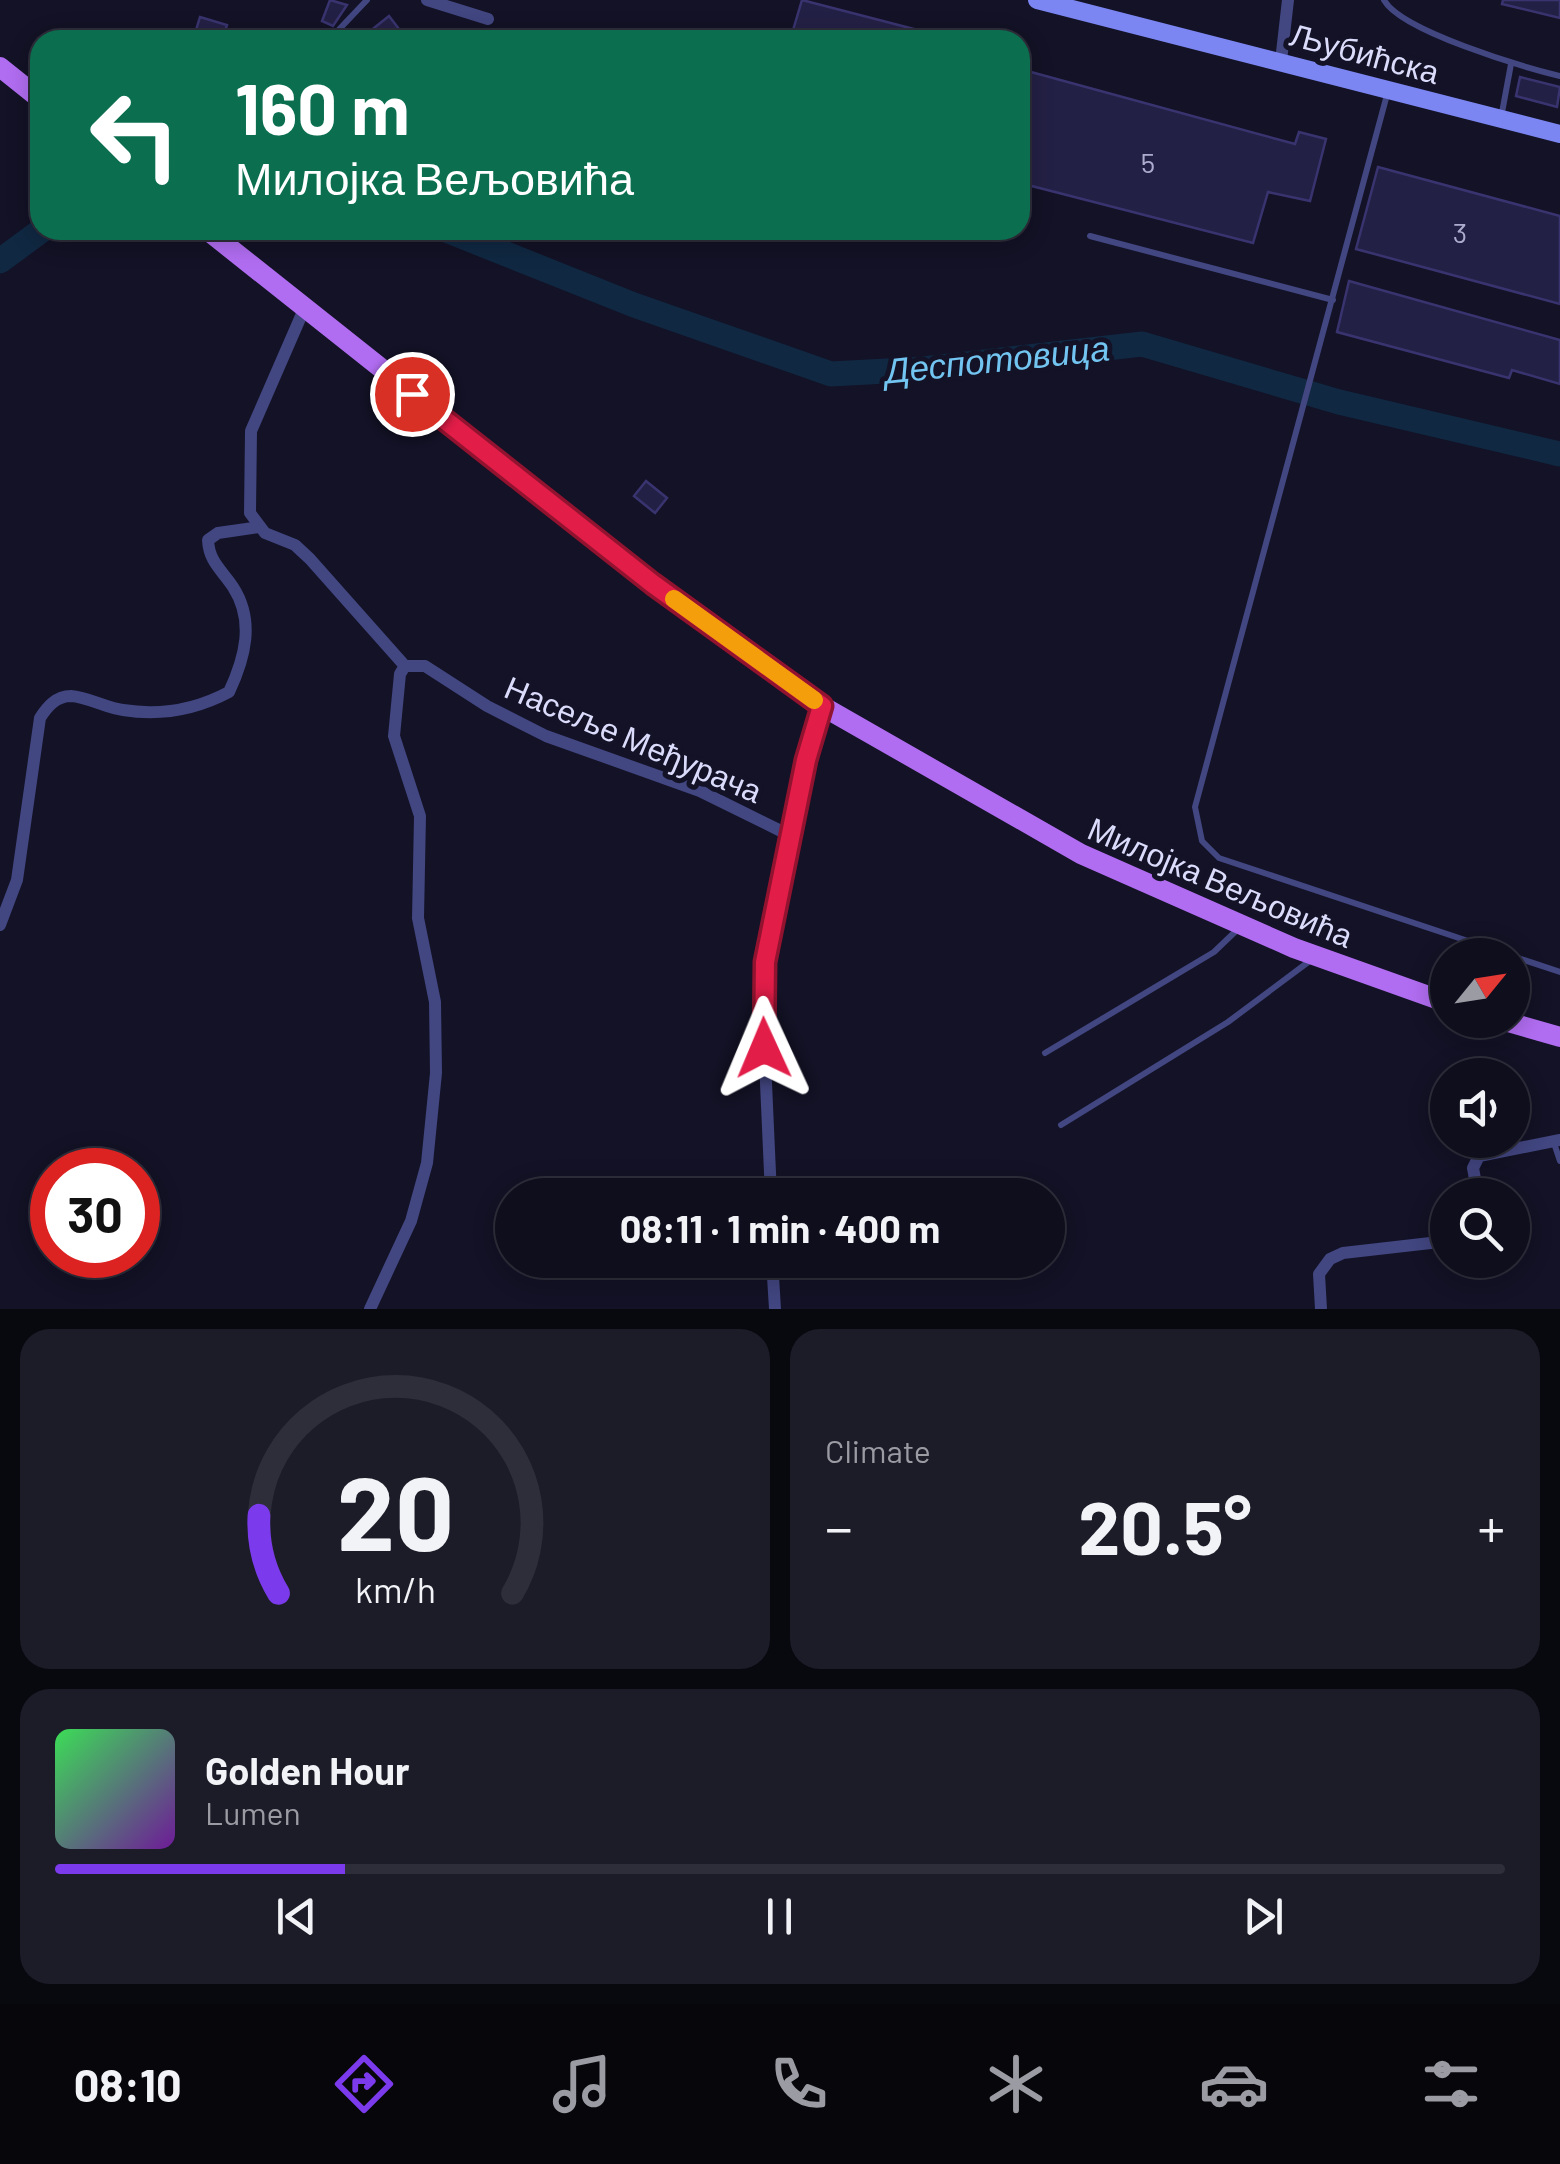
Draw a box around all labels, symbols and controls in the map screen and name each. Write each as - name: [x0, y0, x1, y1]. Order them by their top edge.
- street label: Љубићска: [1286, 14, 1444, 91]
- text: 160 m: [235, 65, 410, 149]
- icon: left: [70, 70, 200, 200]
- house number: 5: [1141, 145, 1155, 179]
- text: Милојка Вељовића: [235, 150, 634, 204]
- house number: 3: [1453, 215, 1467, 249]
- water label: Деспотовица: [879, 325, 1111, 391]
- pin: [370, 352, 455, 437]
- icon: arrive: [385, 367, 440, 422]
- street label: Насеље Међурача: [499, 667, 768, 810]
- street label: Милојка Вељовића: [1083, 808, 1359, 955]
- north arrow: [1430, 938, 1530, 1038]
- map controls: [1430, 938, 1530, 1278]
- position arrow: [712, 996, 816, 1100]
- button: sound: [1430, 1058, 1530, 1158]
- speed limit sign: 30: [30, 1148, 160, 1278]
- button: search: [1430, 1178, 1530, 1278]
- text: 08:11 · 1 min · 400 m: [620, 1205, 940, 1251]
- text: Climate: [825, 1431, 931, 1469]
- text: 20: [336, 1447, 454, 1572]
- text: 20.5°: [1078, 1480, 1252, 1570]
- text: −: [825, 1493, 853, 1559]
- text: +: [1477, 1493, 1505, 1559]
- text: km/h: [355, 1567, 435, 1610]
- text: Golden Hour: [205, 1747, 410, 1793]
- text: Lumen: [205, 1793, 301, 1831]
- icon: previous: [269, 1889, 324, 1944]
- icon: pause: [752, 1889, 807, 1944]
- icon: next: [1236, 1889, 1291, 1944]
- icon: directions: [329, 2049, 399, 2119]
- icon: music: [547, 2049, 617, 2119]
- icon: phone: [764, 2049, 834, 2119]
- icon: climate: [981, 2049, 1051, 2119]
- icon: car: [1199, 2049, 1269, 2119]
- icon: filters: [1416, 2049, 1486, 2119]
- text: 08:10: [74, 2057, 182, 2111]

